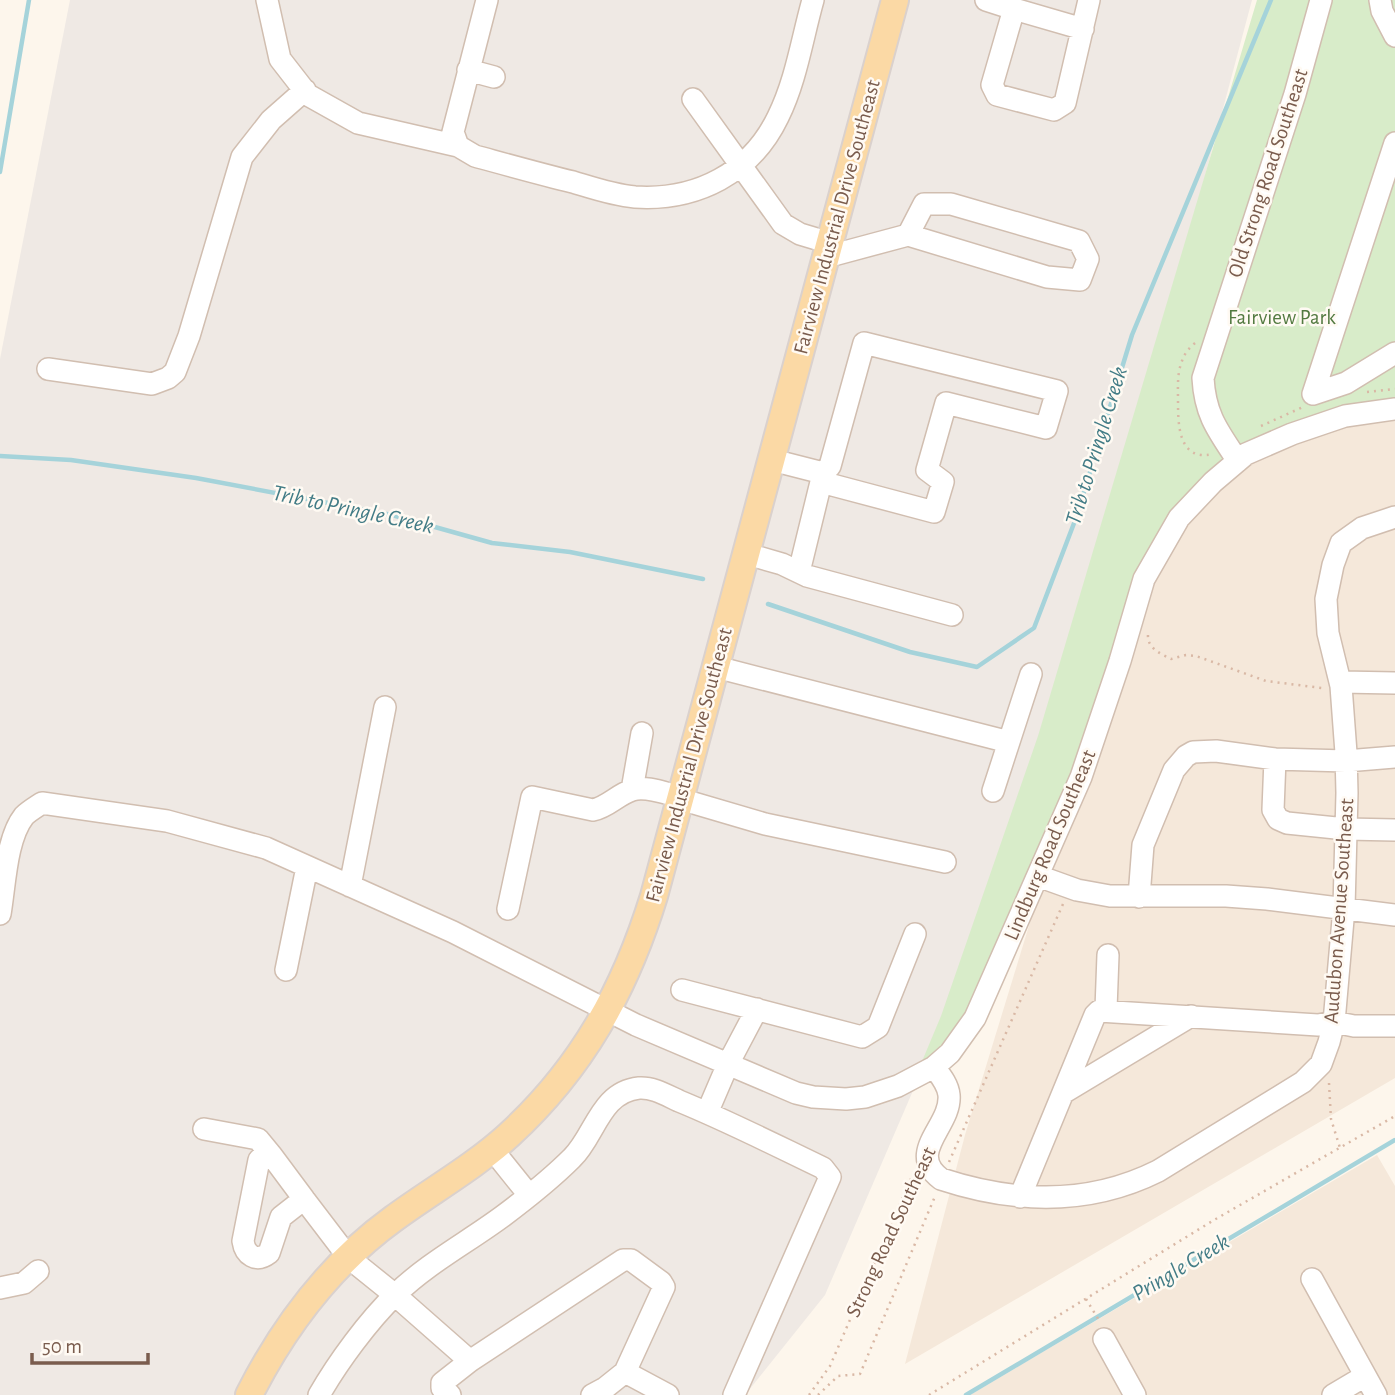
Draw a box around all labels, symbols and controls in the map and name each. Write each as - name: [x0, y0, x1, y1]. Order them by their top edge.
- street label: Old Strong Road Southeast: [1224, 66, 1312, 280]
- street label: Fairview Industrial Drive Southeast: [790, 77, 884, 357]
- park label: Fairview Park: [1228, 307, 1336, 328]
- water label: Trib to Pringle Creek: [1062, 364, 1132, 528]
- water label: Trib to Pringle Creek: [270, 482, 436, 538]
- street label: Fairview Industrial Drive Southeast: [642, 625, 736, 905]
- street label: Lindburg Road Southeast: [1000, 746, 1100, 943]
- street label: Audubon Avenue Southeast: [1321, 797, 1357, 1024]
- street label: Strong Road Southeast: [842, 1143, 940, 1320]
- water label: Pringle Creek: [1128, 1230, 1234, 1306]
- scale bar: [32, 1322, 147, 1366]
- text: 50 m: [42, 1336, 82, 1357]

